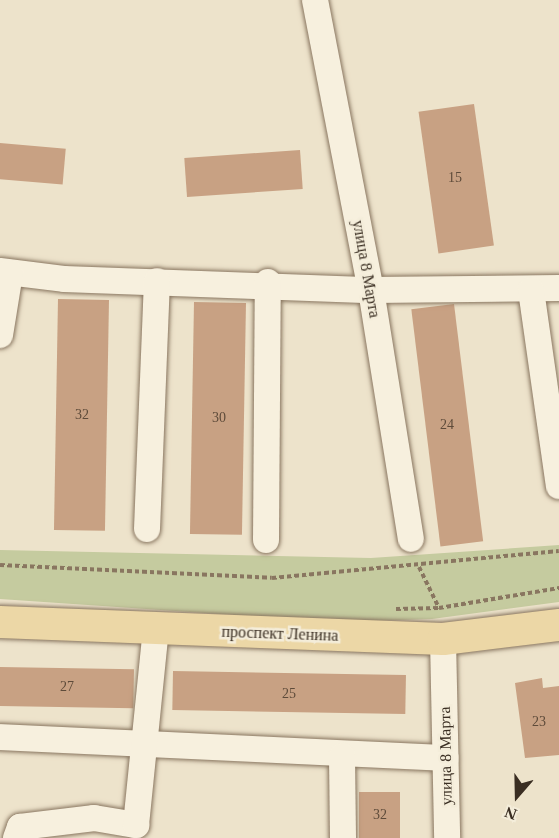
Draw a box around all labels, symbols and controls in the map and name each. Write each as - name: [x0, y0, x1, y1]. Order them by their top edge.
- house number: 15: [448, 170, 462, 186]
- street label: улица 8 Марта: [348, 219, 384, 319]
- house number: 32: [75, 407, 89, 423]
- house number: 30: [212, 410, 226, 426]
- house number: 24: [440, 417, 454, 433]
- street label: проспект Ленина: [221, 622, 339, 646]
- house number: 27: [60, 679, 74, 695]
- house number: 25: [282, 686, 296, 702]
- street label: улица 8 Марта: [436, 706, 456, 806]
- house number: 23: [532, 714, 546, 730]
- north arrow: [487, 766, 547, 826]
- text: N: [502, 803, 519, 823]
- house number: 32: [373, 807, 387, 823]

